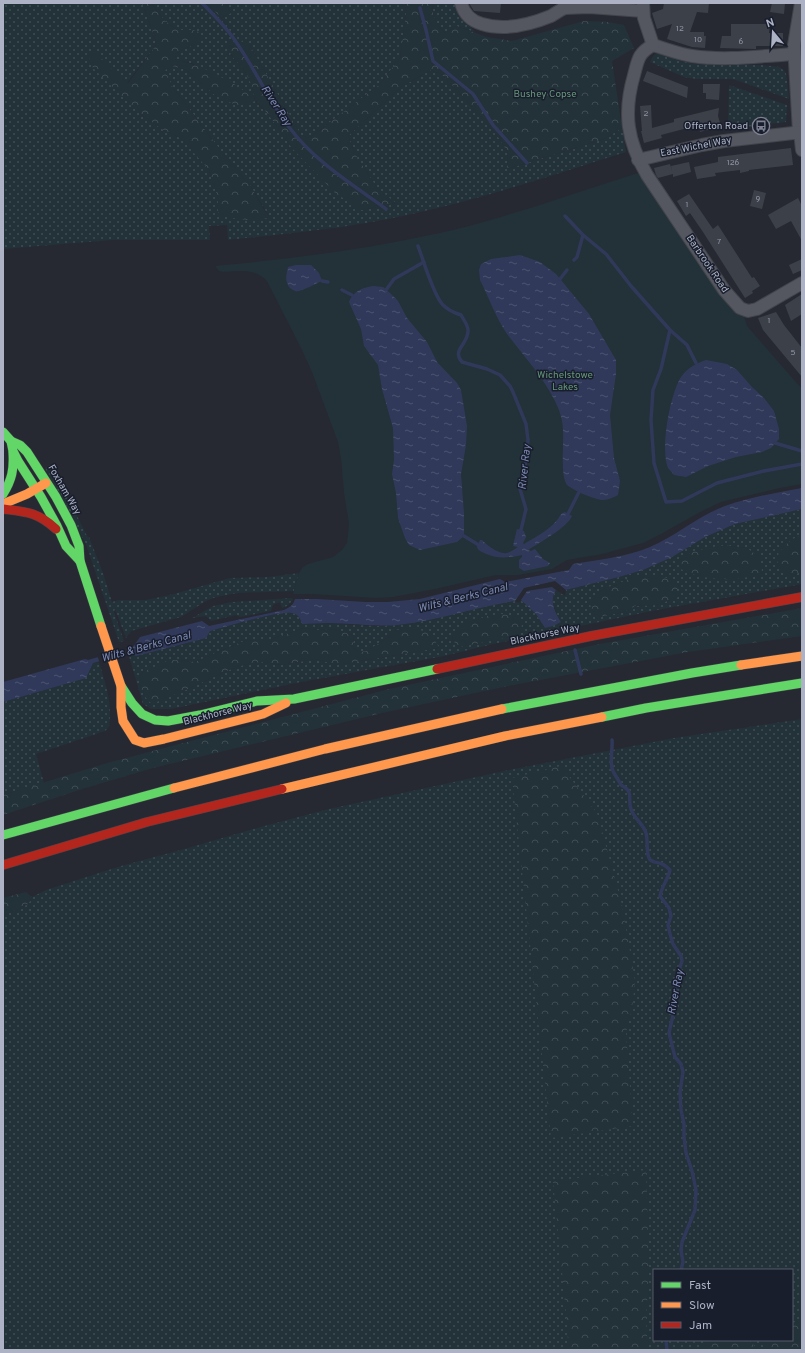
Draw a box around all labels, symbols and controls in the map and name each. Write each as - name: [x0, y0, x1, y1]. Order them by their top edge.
- north arrow: [753, 12, 793, 52]
- text: N: [764, 16, 776, 31]
- house number: 12: [676, 24, 684, 34]
- house number: 10: [694, 35, 702, 45]
- house number: 6: [739, 37, 744, 47]
- water label: River Ray: [258, 83, 295, 130]
- park label: Bushey Copse: [513, 88, 577, 101]
- house number: 2: [644, 109, 649, 119]
- bus stop icon: Offerton Road: [751, 116, 771, 136]
- place label: Offerton Road: [684, 120, 748, 133]
- street label: East Wichel Way: [659, 134, 733, 160]
- house number: 126: [727, 158, 740, 168]
- house number: 9: [756, 194, 761, 204]
- house number: 1: [686, 200, 688, 210]
- street label: Barbrook Road: [683, 232, 731, 296]
- house number: 7: [717, 237, 721, 247]
- house number: 1: [768, 316, 770, 326]
- house number: 5: [791, 348, 796, 358]
- park label: Wichelstowe Lakes: [537, 369, 593, 394]
- water label: River Ray: [516, 442, 534, 490]
- street label: Foxham Way: [44, 463, 84, 517]
- water label: Wilts & Berks Canal: [417, 580, 510, 616]
- street label: Blackhorse Way: [509, 621, 581, 649]
- water label: Wilts & Berks Canal: [100, 628, 193, 666]
- street label: Blackhorse Way: [182, 699, 254, 729]
- water label: River Ray: [665, 967, 687, 1016]
- legend: [653, 1269, 793, 1341]
- text: Fast: [689, 1278, 711, 1294]
- text: Slow: [689, 1298, 715, 1314]
- text: Jam: [689, 1318, 712, 1334]

